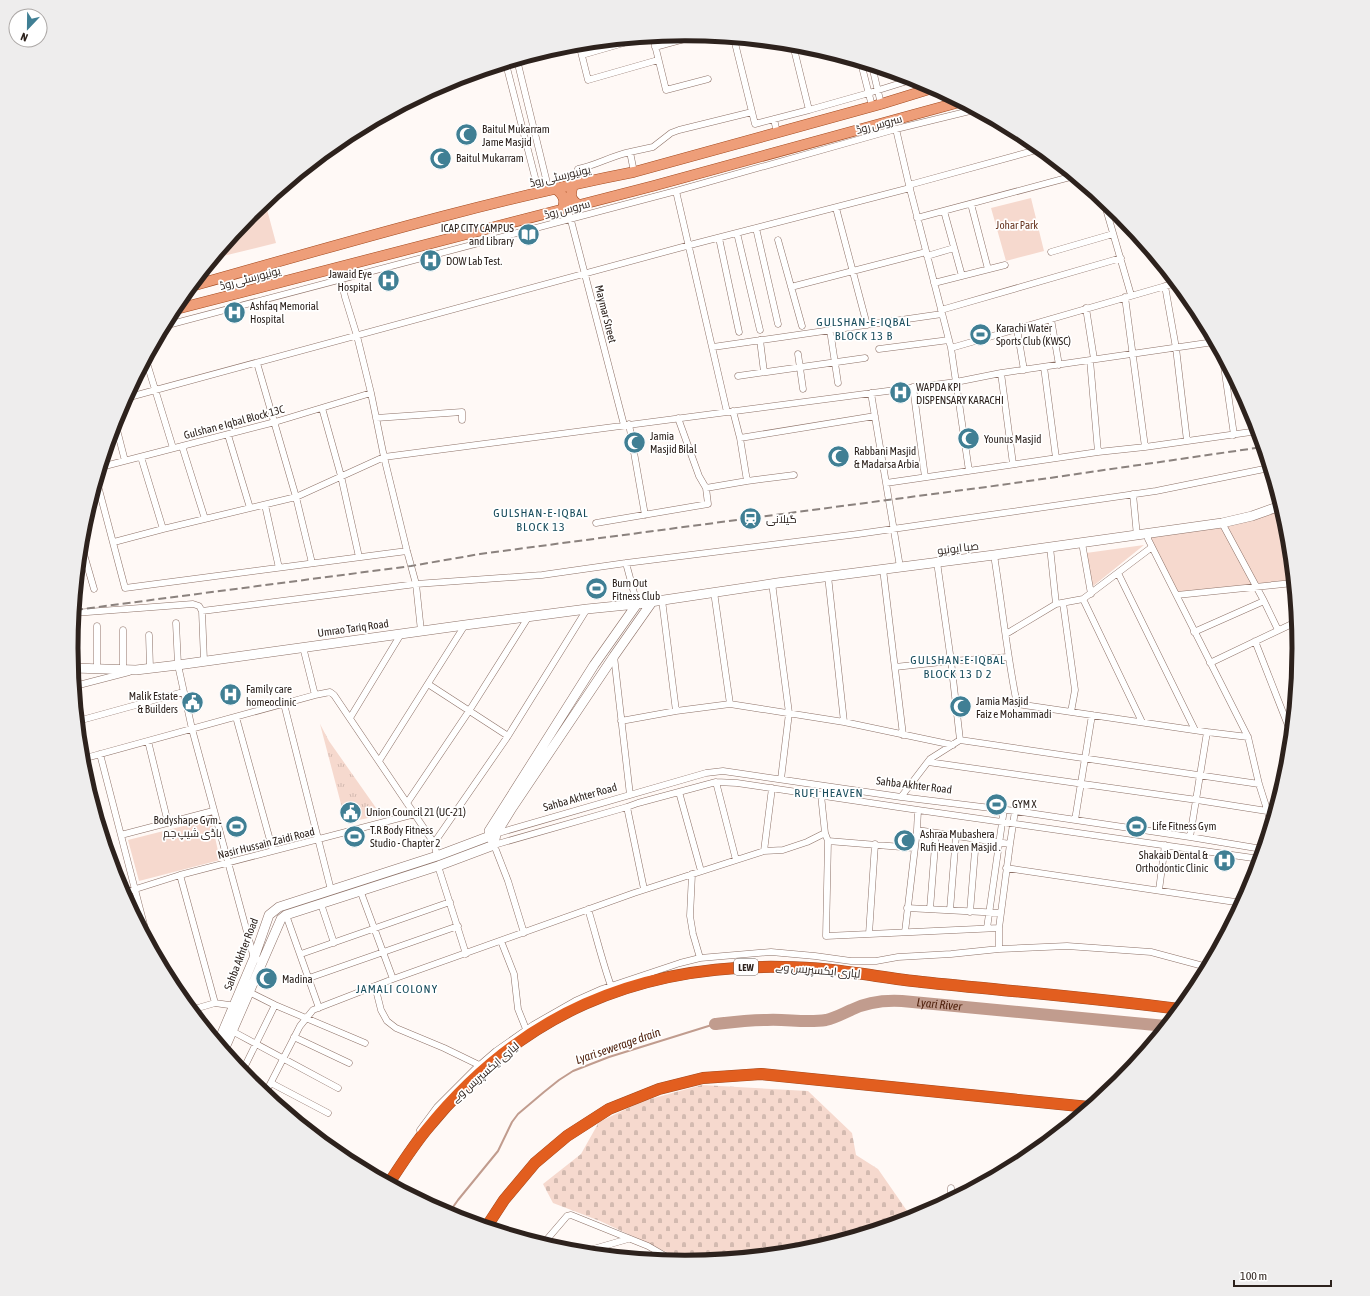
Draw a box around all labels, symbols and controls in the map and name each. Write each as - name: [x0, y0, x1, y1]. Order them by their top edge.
- north arrow: [8, 8, 48, 48]
- text: N: [19, 30, 30, 44]
- street label: سروس روڈ: [855, 112, 904, 137]
- mosque icon: Baitul Mukarram Jame Masjid: [454, 122, 480, 148]
- place label: Baitul Mukarram Jame Masjid: [482, 123, 550, 148]
- mosque icon: Baitul Mukarram: [428, 145, 454, 171]
- place label: Baitul Mukarram: [456, 152, 524, 164]
- street label: یونیورسٹی روڈ: [528, 163, 592, 190]
- street label: سروس روڈ: [543, 197, 592, 222]
- park label: Johar Park: [996, 219, 1038, 231]
- library icon: ICAP CITY CAMPUS and Library: [516, 221, 542, 247]
- place label: ICAP CITY CAMPUS and Library: [441, 222, 514, 247]
- hospital icon: DOW Lab Test.: [418, 248, 444, 274]
- place label: DOW Lab Test.: [446, 255, 502, 267]
- street label: یونیورسٹی روڈ: [218, 264, 282, 293]
- hospital icon: Jawaid Eye Hospital: [375, 267, 401, 293]
- place label: Jawaid Eye Hospital: [328, 268, 372, 293]
- street label: Maymar Street: [593, 284, 619, 344]
- hospital icon: Ashfaq Memorial Hospital: [222, 299, 248, 325]
- place label: Ashfaq Memorial Hospital: [250, 300, 319, 325]
- district label: GULSHAN-E-IQBAL BLOCK 13 B: [816, 315, 912, 343]
- sports icon: Karachi Water Sports Club (KWSC): [968, 321, 994, 347]
- place label: Karachi Water Sports Club (KWSC): [996, 322, 1071, 347]
- hospital icon: WAPDA KPI DISPENSARY KARACHI: [887, 380, 913, 406]
- place label: WAPDA KPI DISPENSARY KARACHI: [916, 381, 1004, 406]
- street label: Gulshan e Iqbal Block 13C: [183, 403, 286, 441]
- mosque icon: Younus Masjid: [956, 426, 982, 452]
- mosque icon: Jamia Masjid Bilal: [622, 429, 648, 455]
- place label: Jamia Masjid Bilal: [650, 430, 697, 455]
- place label: Younus Masjid: [984, 433, 1041, 445]
- mosque icon: Rabbani Masjid & Madarsa Arbia: [825, 444, 851, 470]
- place label: Rabbani Masjid & Madarsa Arbia: [854, 445, 919, 470]
- district label: GULSHAN-E-IQBAL BLOCK 13: [493, 506, 589, 534]
- station icon: گیلانی: [737, 506, 763, 532]
- place label: گیلانی: [766, 513, 797, 526]
- street label: صبا ایونیو: [937, 539, 980, 557]
- sports icon: Burn Out Fitness Club: [584, 576, 610, 602]
- place label: Burn Out Fitness Club: [612, 577, 660, 602]
- street label: Umrao Tariq Road: [317, 617, 389, 639]
- district label: GULSHAN-E-IQBAL BLOCK 13 D 2: [910, 653, 1006, 681]
- hospital icon: Family care homeoclinic: [218, 682, 244, 708]
- place label: Family care homeoclinic: [246, 683, 297, 708]
- public building icon: Malik Estate & Builders: [180, 689, 206, 715]
- place label: Malik Estate & Builders: [129, 690, 178, 715]
- mosque icon: Jamia Masjid Faiz e Mohammadi: [947, 694, 973, 720]
- place label: Jamia Masjid Faiz e Mohammadi: [976, 695, 1052, 720]
- street label: Sahba Akhter Road: [875, 774, 953, 796]
- street label: Sahba Akhter Road: [542, 781, 618, 813]
- district label: RUFI HEAVEN: [794, 786, 864, 800]
- sports icon: GYM X: [983, 791, 1009, 817]
- place label: GYM X: [1012, 798, 1037, 810]
- public building icon: Union Council 21 (UC-21): [338, 799, 364, 825]
- place label: Union Council 21 (UC-21): [366, 806, 466, 818]
- sports icon: Bodyshape Gym۔ باڈی شیپ جم: [224, 813, 250, 839]
- sports icon: Life Fitness Gym: [1124, 813, 1150, 839]
- place label: Bodyshape Gym۔ باڈی شیپ جم: [153, 814, 222, 841]
- place label: Life Fitness Gym: [1152, 820, 1216, 832]
- sports icon: T.R Body Fitness Studio - Chapter 2: [342, 823, 368, 849]
- place label: T.R Body Fitness Studio - Chapter 2: [370, 824, 440, 849]
- street label: Nasir Hussain Zaidi Road: [216, 825, 316, 861]
- mosque icon: Ashraa Mubashera Rufi Heaven Masjid .: [892, 827, 918, 853]
- place label: Ashraa Mubashera Rufi Heaven Masjid .: [920, 828, 1001, 853]
- hospital icon: Shakaib Dental & Orthodontic Clinic: [1211, 848, 1237, 874]
- place label: Shakaib Dental & Orthodontic Clinic: [1135, 849, 1209, 874]
- street label: Sahba Akhter Road: [222, 916, 260, 992]
- road number: LEW: [734, 959, 758, 975]
- street label: لیاری ایکسپریس وے: [775, 960, 861, 981]
- mosque icon: Madina: [254, 966, 280, 992]
- place label: Madina: [282, 973, 313, 985]
- district label: JAMALI COLONY: [356, 982, 438, 996]
- water label: Lyari River: [916, 995, 963, 1014]
- water label: Lyari sewerage drain: [574, 1025, 663, 1067]
- street label: لیاری ایکسپریس وے: [449, 1040, 522, 1105]
- scale bar: [1234, 1262, 1331, 1288]
- text: 100 m: [1240, 1269, 1267, 1283]

